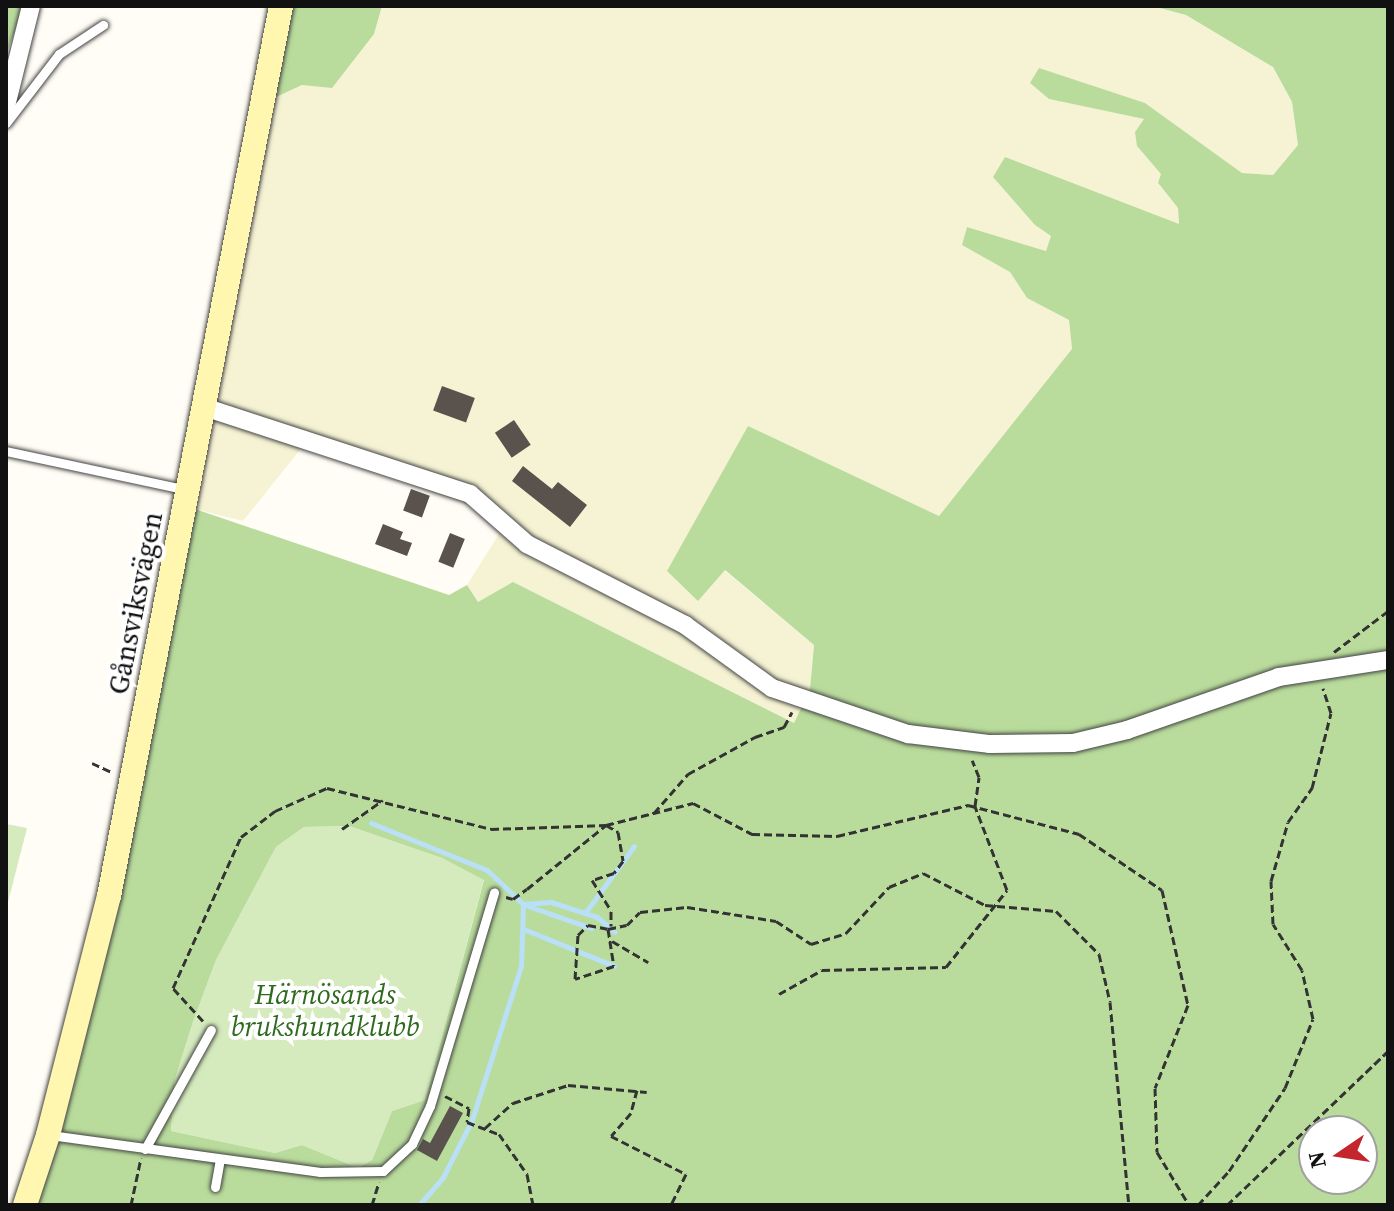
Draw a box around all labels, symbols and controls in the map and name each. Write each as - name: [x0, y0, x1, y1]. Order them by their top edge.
- street label: Gånsviksvägen: [101, 509, 169, 697]
- park label: Härnösands brukshundklubb: [231, 977, 419, 1043]
- north arrow: [1298, 1115, 1378, 1195]
- text: N: [1300, 1149, 1333, 1171]

